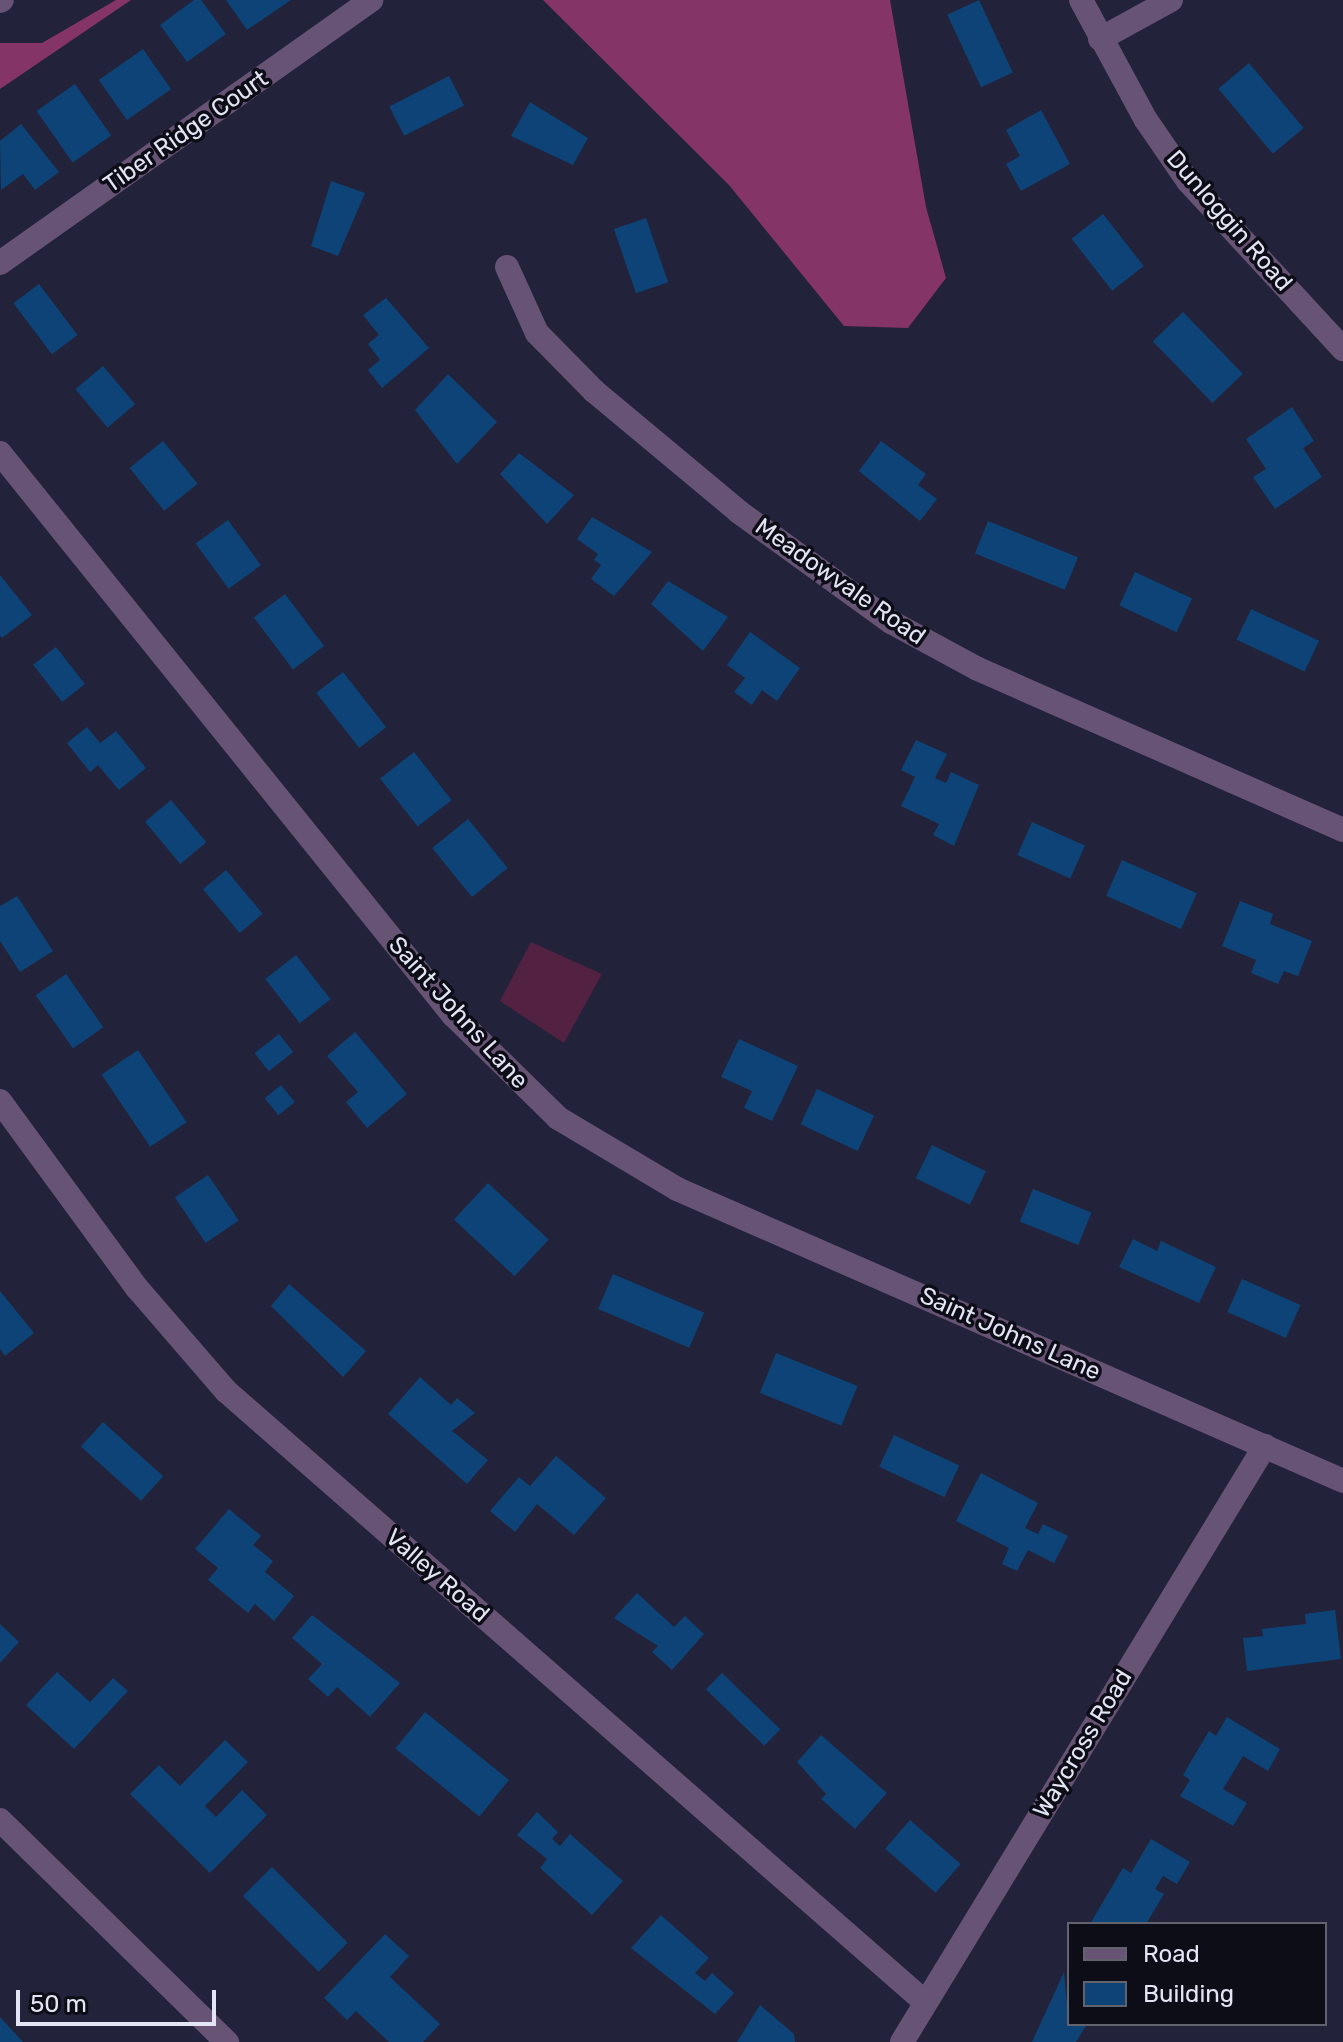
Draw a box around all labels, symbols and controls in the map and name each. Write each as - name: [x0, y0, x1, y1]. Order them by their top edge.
- street label: Tiber Ridge Court: [98, 64, 274, 200]
- street label: Dunloggin Road: [1160, 145, 1298, 297]
- street label: Meadowvale Road: [749, 513, 931, 651]
- street label: Saint Johns Lane: [382, 931, 534, 1095]
- street label: Saint Johns Lane: [915, 1281, 1105, 1387]
- street label: Valley Road: [379, 1523, 495, 1629]
- street label: Waycross Road: [1027, 1665, 1139, 1823]
- legend: [1067, 1922, 1327, 2026]
- text: Road: [1143, 1940, 1200, 1968]
- scale bar: [20, 1974, 220, 2024]
- text: Building: [1143, 1980, 1234, 2008]
- text: 50 m: [30, 1990, 87, 2018]

